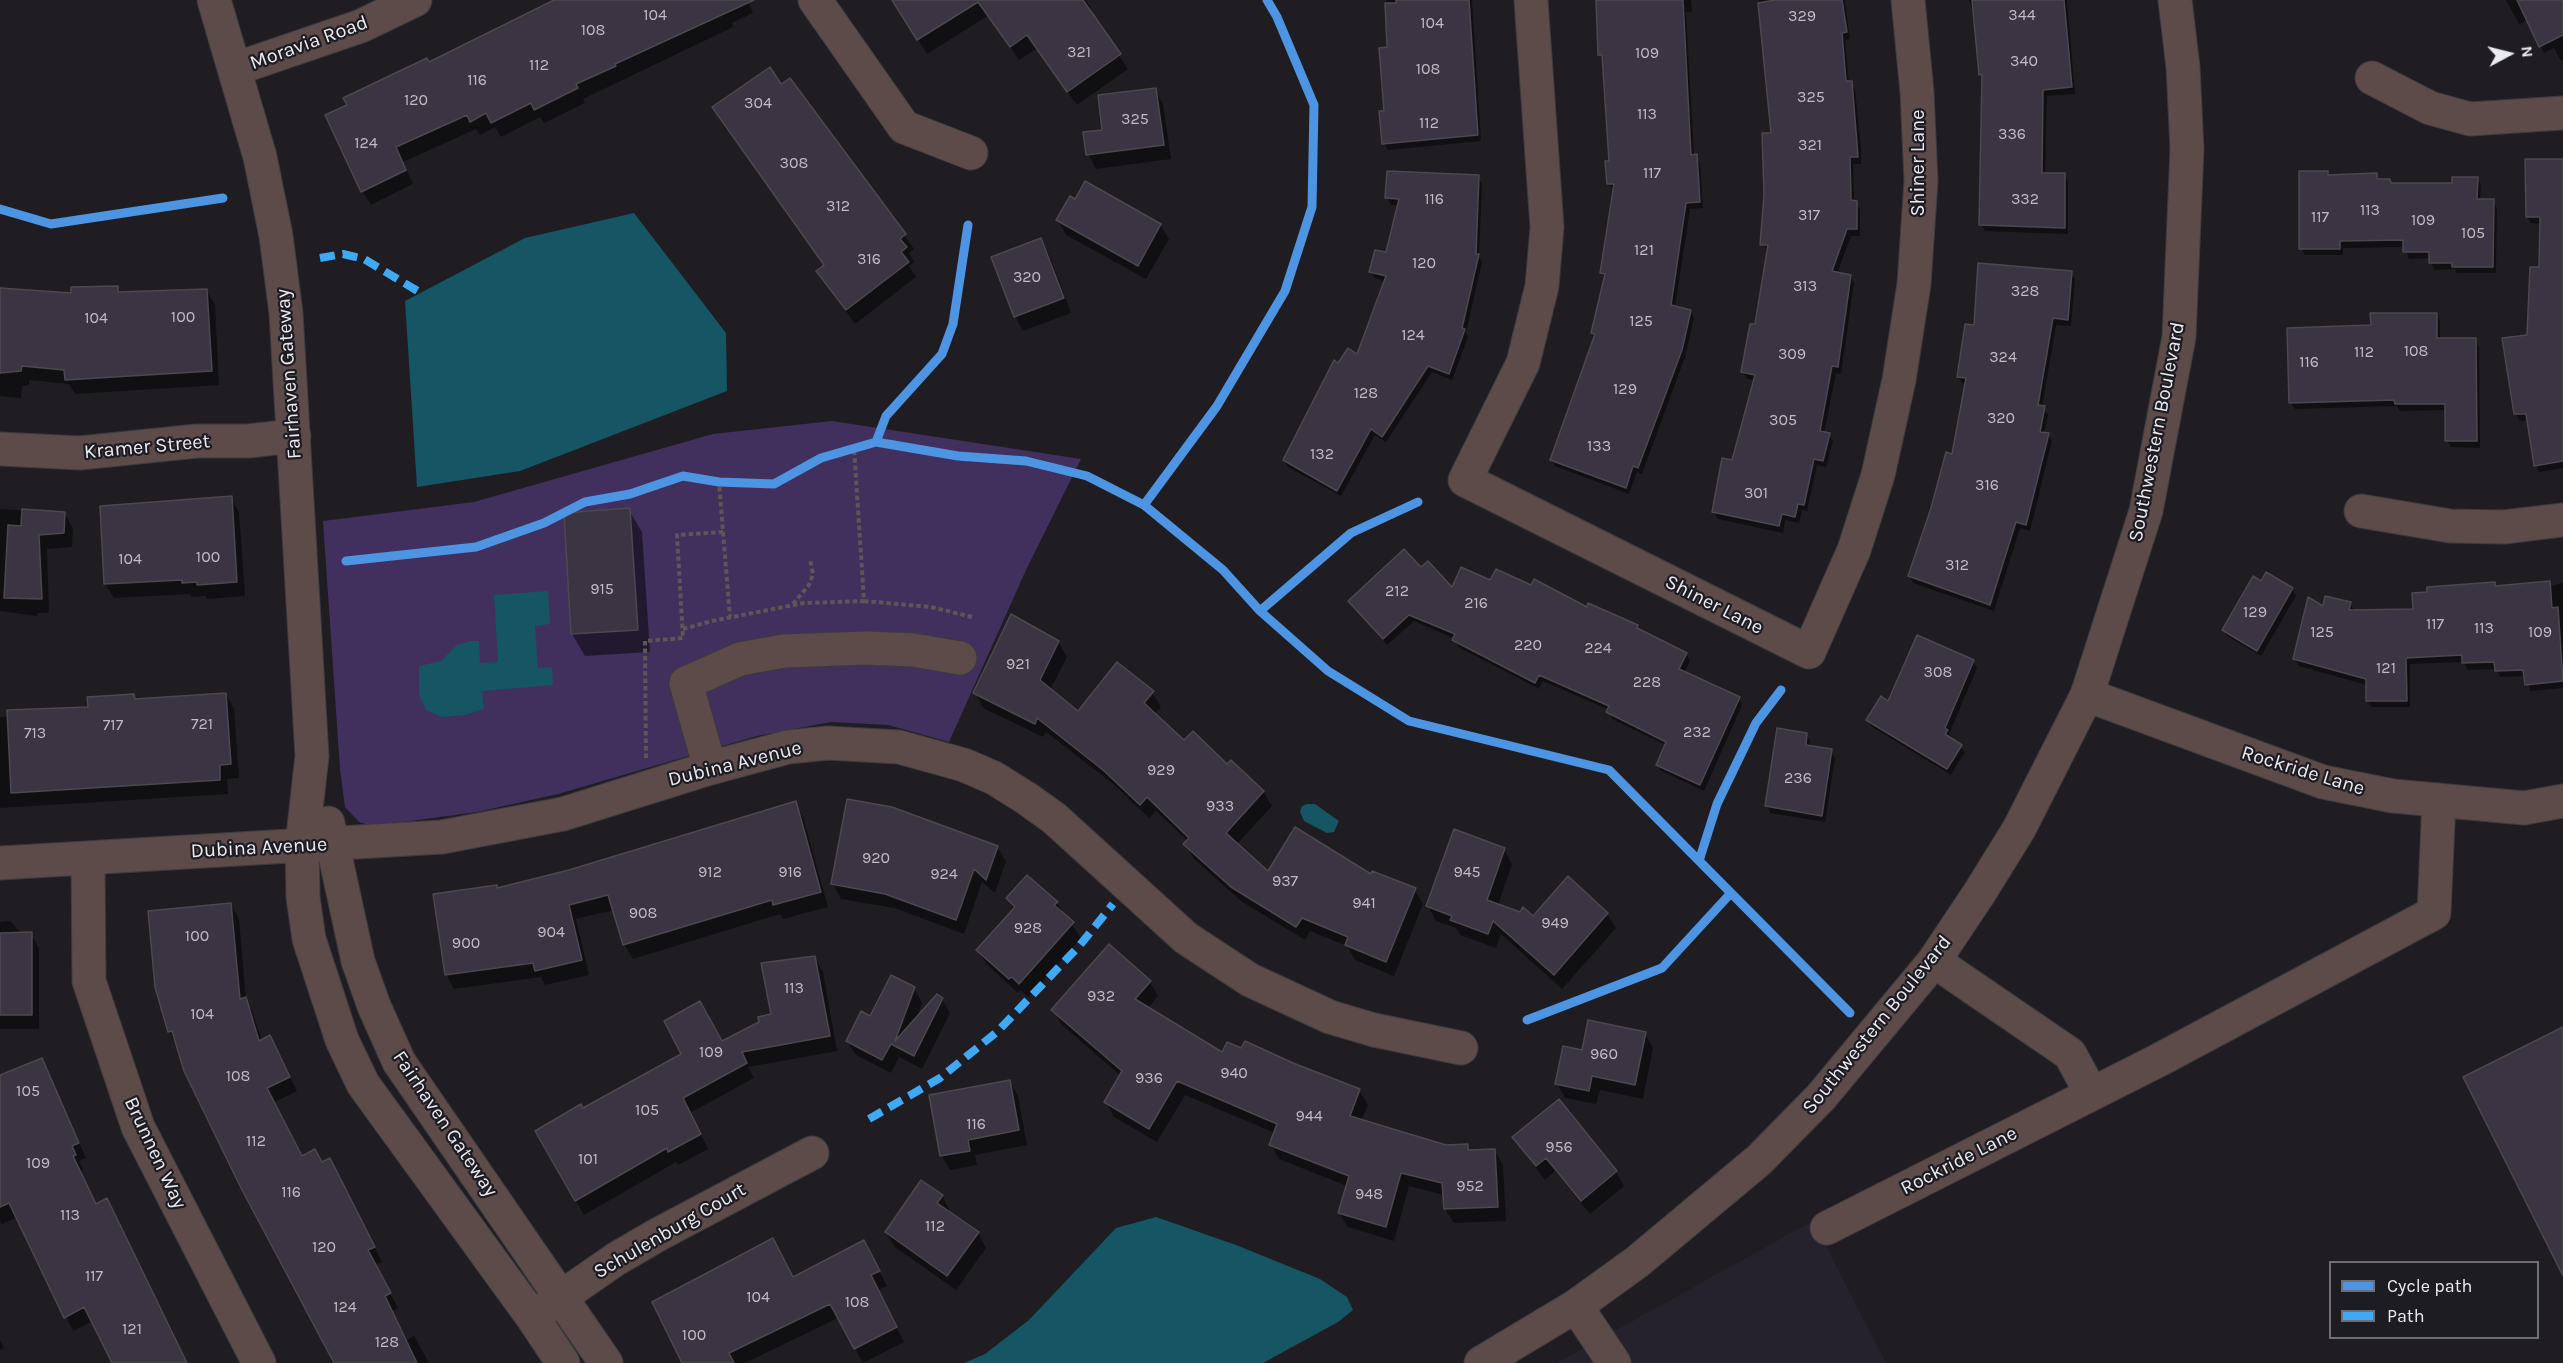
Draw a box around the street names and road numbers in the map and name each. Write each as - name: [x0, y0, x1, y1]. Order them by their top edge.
- street label: Moravia Road: [247, 11, 371, 75]
- street label: Shiner Lane: [1906, 109, 1930, 217]
- street label: Fairhaven Gateway: [271, 288, 307, 460]
- street label: Southwestern Boulevard: [2124, 320, 2190, 544]
- street label: Kramer Street: [83, 430, 211, 464]
- street label: Shiner Lane: [1661, 570, 1767, 640]
- street label: Dubina Avenue: [666, 736, 804, 792]
- street label: Rockride Lane: [2239, 741, 2367, 801]
- street label: Dubina Avenue: [190, 832, 328, 864]
- street label: Southwestern Boulevard: [1797, 931, 1957, 1119]
- street label: Fairhaven Gateway: [387, 1046, 503, 1202]
- street label: Brunnen Way: [119, 1093, 191, 1213]
- street label: Rockride Lane: [1897, 1121, 2021, 1201]
- street label: Schulenburg Court: [590, 1178, 750, 1284]

